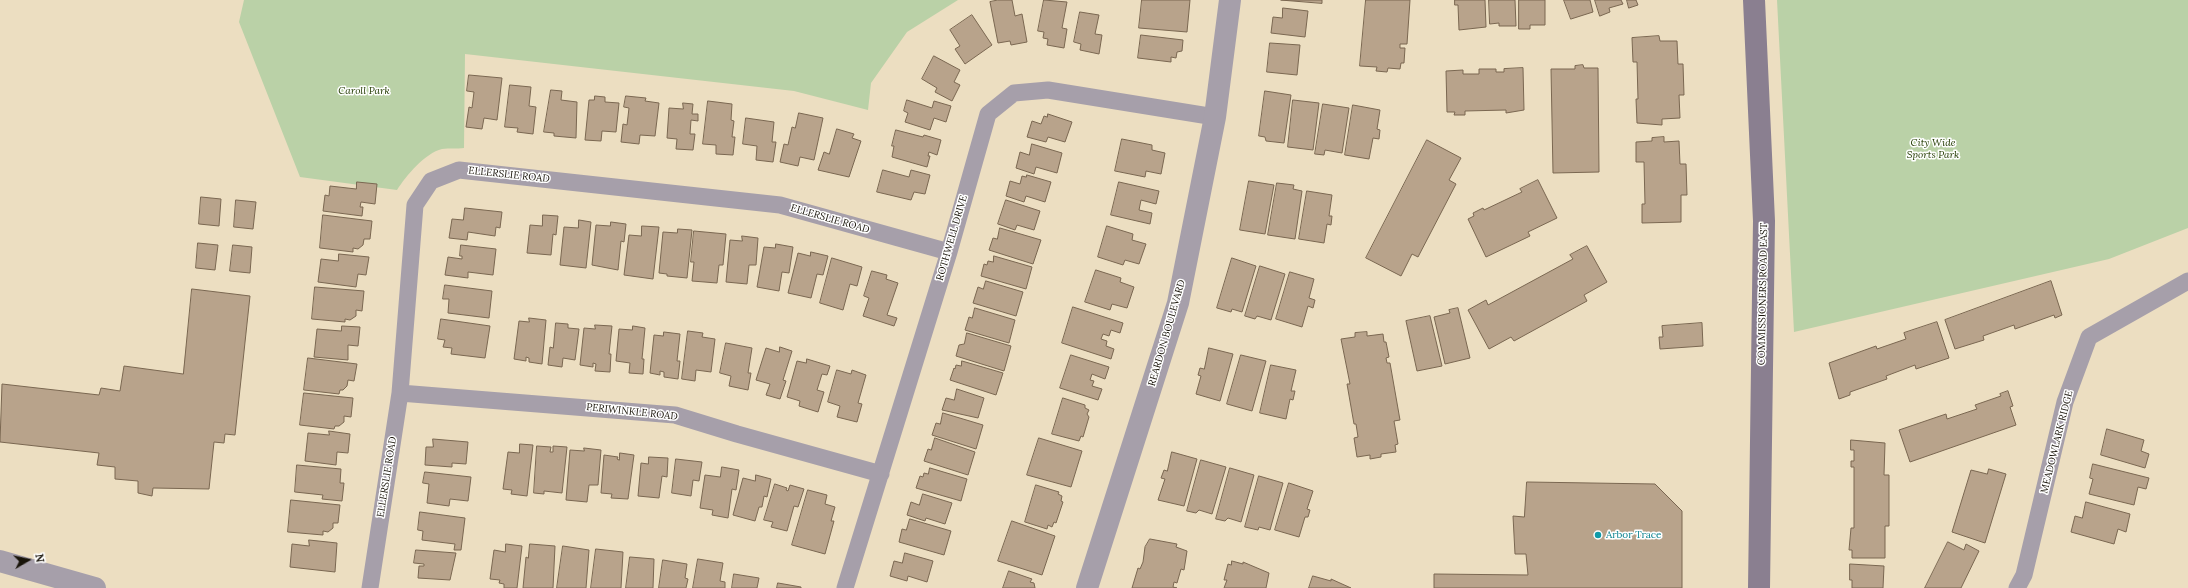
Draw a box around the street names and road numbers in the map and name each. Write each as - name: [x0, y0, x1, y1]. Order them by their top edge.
- street label: ELLERSLIE ROAD: [468, 165, 550, 185]
- street label: ROTHWELL DRIVE: [934, 194, 970, 282]
- street label: ELLERSLIE ROAD: [789, 202, 871, 236]
- street label: COMMISSIONERS ROAD EAST: [1756, 223, 1770, 365]
- street label: REARDON BOULEVARD: [1146, 278, 1188, 388]
- street label: MEADOWLARK RIDGE: [2038, 389, 2076, 495]
- street label: PERIWINKLE ROAD: [586, 401, 678, 423]
- street label: ELLERSLIE ROAD: [375, 436, 399, 518]

